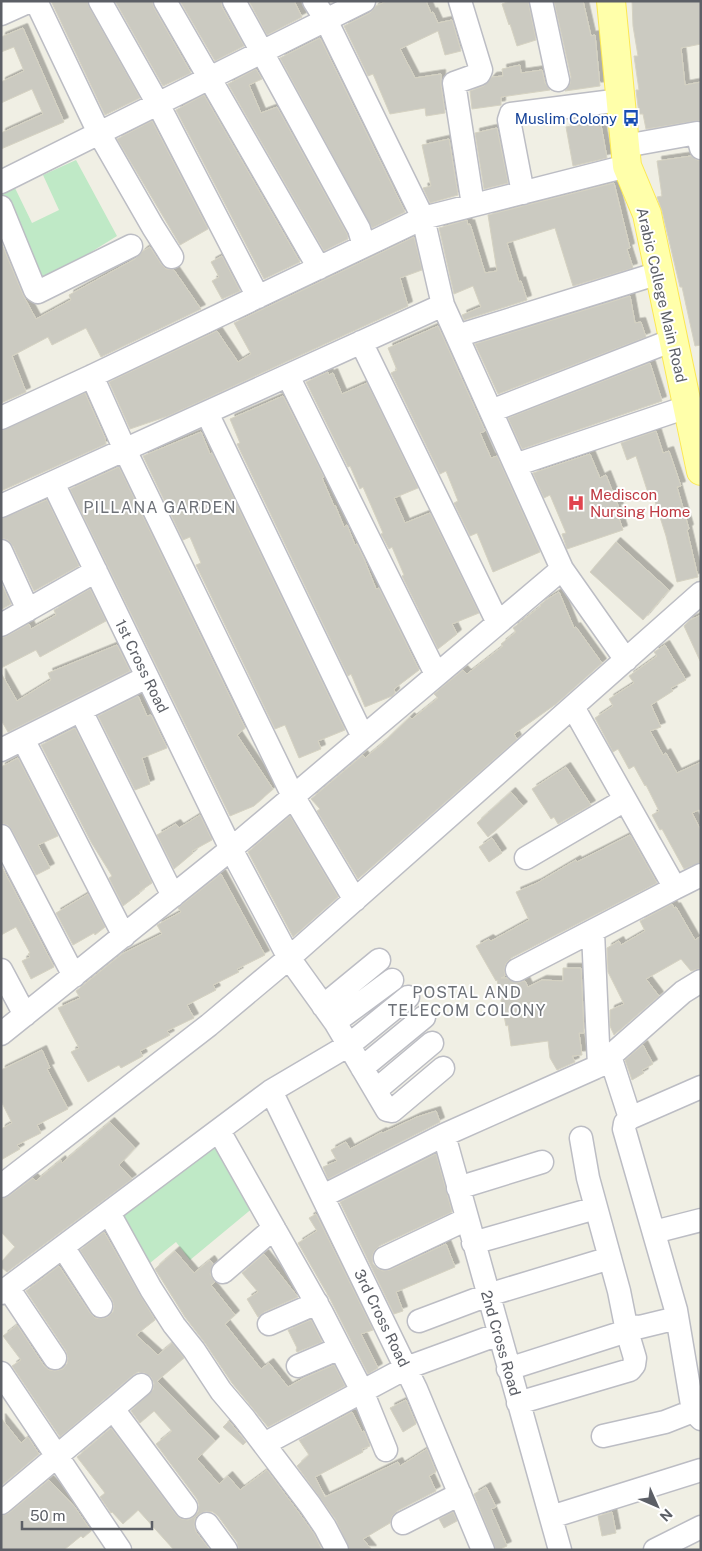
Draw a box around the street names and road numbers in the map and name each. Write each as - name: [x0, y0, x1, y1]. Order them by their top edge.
- street label: Arabic College Main Road: [634, 206, 690, 384]
- street label: 1st Cross Road: [112, 617, 172, 715]
- street label: 3rd Cross Road: [351, 1266, 413, 1370]
- street label: 2nd Cross Road: [478, 1288, 524, 1398]

